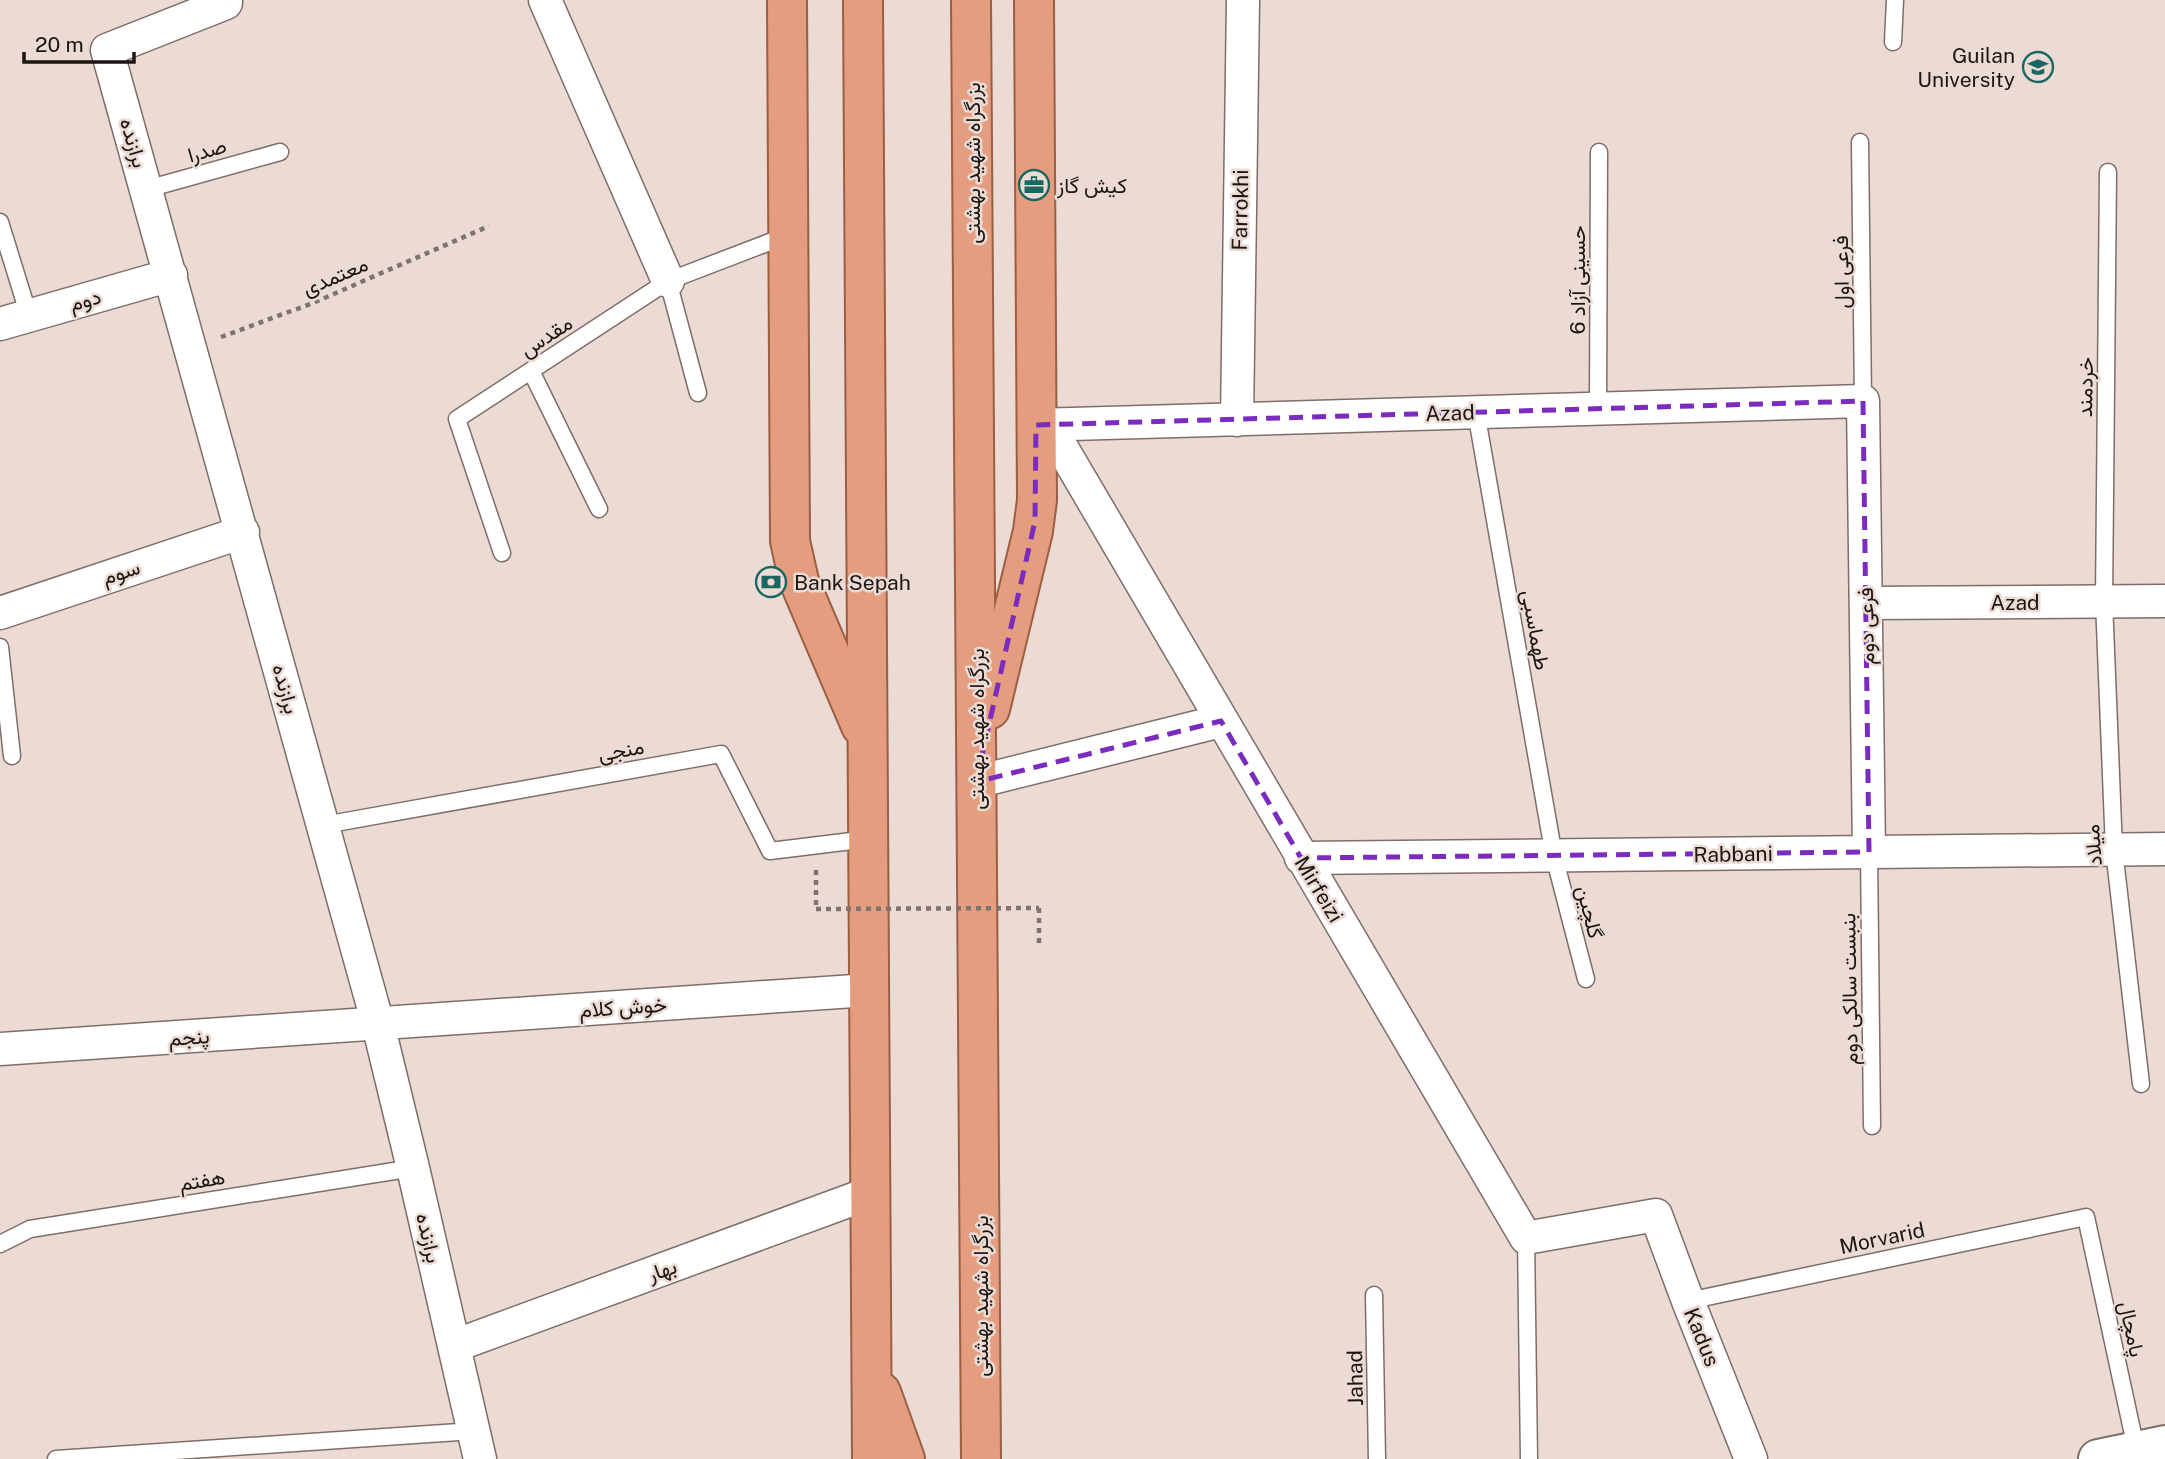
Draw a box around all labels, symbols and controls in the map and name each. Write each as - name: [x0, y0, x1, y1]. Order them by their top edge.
- scale bar: [24, 21, 135, 65]
- text: 20 m: [35, 32, 84, 57]
- place label: Guilan University: [1917, 43, 2015, 92]
- school or university icon: Guilan University: [2021, 50, 2055, 84]
- street label: بزرگراه شهید بهشتی: [960, 82, 986, 244]
- street label: برازنده: [114, 115, 153, 171]
- street label: صدرا: [185, 133, 230, 168]
- office icon: كيش گاز: [1017, 168, 1051, 202]
- street label: Farrokhi: [1227, 169, 1253, 251]
- place label: كيش گاز: [1056, 173, 1127, 199]
- street label: حسینی آزاد 6: [1565, 226, 1591, 334]
- street label: فرعی اول: [1828, 235, 1855, 309]
- street label: معتمدی: [298, 251, 372, 301]
- street label: دوم: [66, 284, 104, 318]
- street label: مقدس: [515, 310, 577, 362]
- street label: خردمند: [2072, 357, 2099, 417]
- street label: Azad: [1425, 400, 1475, 426]
- street label: سوم: [99, 554, 144, 592]
- bank icon: Bank Sepah: [754, 565, 788, 599]
- place label: Bank Sepah: [794, 570, 911, 595]
- street label: فرعی دوم: [1853, 587, 1881, 665]
- street label: طهماسبی: [1516, 588, 1555, 672]
- street label: Azad: [1990, 590, 2040, 615]
- street label: بزرگراه شهید بهشتی: [964, 648, 990, 810]
- street label: برازنده: [266, 661, 305, 717]
- street label: منجی: [596, 734, 646, 766]
- street label: میلاد: [2079, 823, 2107, 867]
- street label: Rabbani: [1693, 841, 1773, 867]
- street label: Mirfeizi: [1290, 851, 1348, 927]
- street label: گلچین: [1569, 883, 1609, 942]
- street label: بنبست سالکی دوم: [1835, 913, 1865, 1065]
- street label: خوش کلام: [578, 991, 668, 1025]
- street label: پنجم: [168, 1023, 211, 1053]
- street label: هفتم: [177, 1164, 227, 1198]
- street label: برازنده: [410, 1211, 447, 1266]
- street label: بزرگراه شهید بهشتی: [968, 1215, 994, 1377]
- street label: Morvarid: [1837, 1217, 1927, 1259]
- street label: بهار: [643, 1253, 680, 1288]
- street label: پامچال: [2112, 1299, 2150, 1360]
- street label: Kadus: [1679, 1304, 1725, 1370]
- street label: Jahad: [1342, 1350, 1368, 1406]

